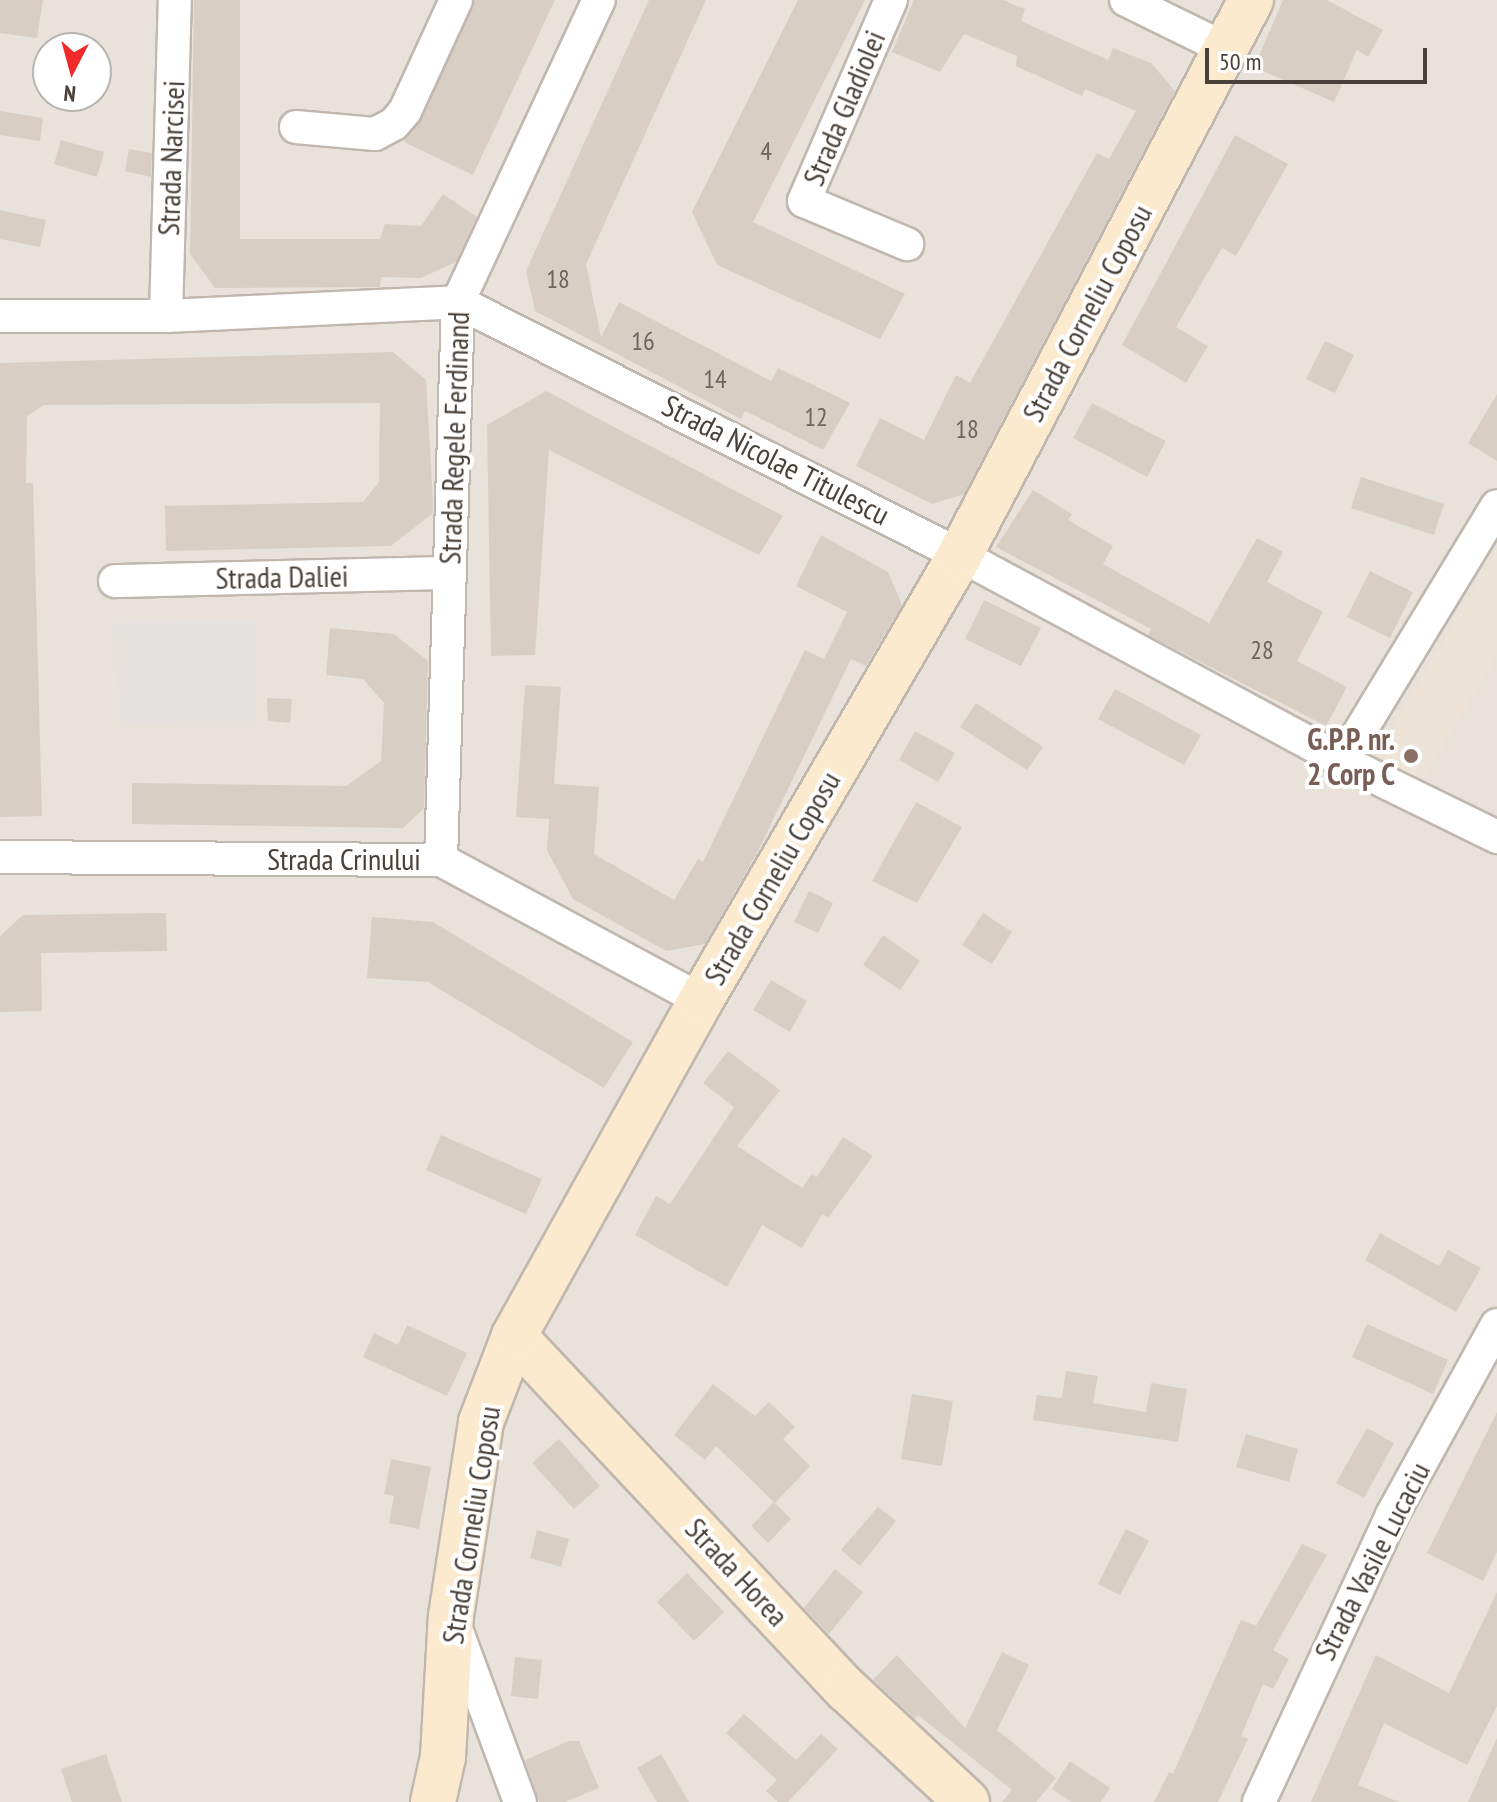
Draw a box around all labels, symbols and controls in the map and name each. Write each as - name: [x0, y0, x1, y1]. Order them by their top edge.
- street label: Strada Gladiolei: [795, 25, 893, 191]
- north arrow: [32, 32, 112, 112]
- scale bar: [1209, 32, 1431, 82]
- text: 50 m: [1219, 46, 1261, 77]
- text: N: [62, 79, 77, 108]
- street label: Strada Narcisei: [150, 80, 192, 236]
- house number: 4: [760, 135, 772, 167]
- street label: Strada Corneliu Coposu: [1015, 199, 1159, 427]
- house number: 18: [546, 263, 570, 295]
- street label: Strada Regele Ferdinand: [432, 311, 476, 565]
- house number: 16: [631, 325, 655, 357]
- house number: 14: [703, 363, 727, 395]
- street label: Strada Nicolae Titulescu: [656, 387, 896, 533]
- house number: 12: [804, 401, 828, 433]
- house number: 18: [955, 413, 979, 445]
- street label: Strada Daliei: [215, 558, 349, 596]
- house number: 28: [1250, 634, 1274, 666]
- place label: G.P.P. nr. 2 Corp C: [1305, 721, 1395, 792]
- marker: G.P.P. nr. 2 Corp C: [1402, 747, 1420, 765]
- street label: Strada Corneliu Coposu: [696, 765, 848, 991]
- street label: Strada Crinului: [267, 841, 421, 877]
- street label: Strada Corneliu Coposu: [434, 1404, 508, 1646]
- street label: Strada Vasile Lucaciu: [1307, 1456, 1437, 1666]
- street label: Strada Horea: [678, 1511, 796, 1633]

